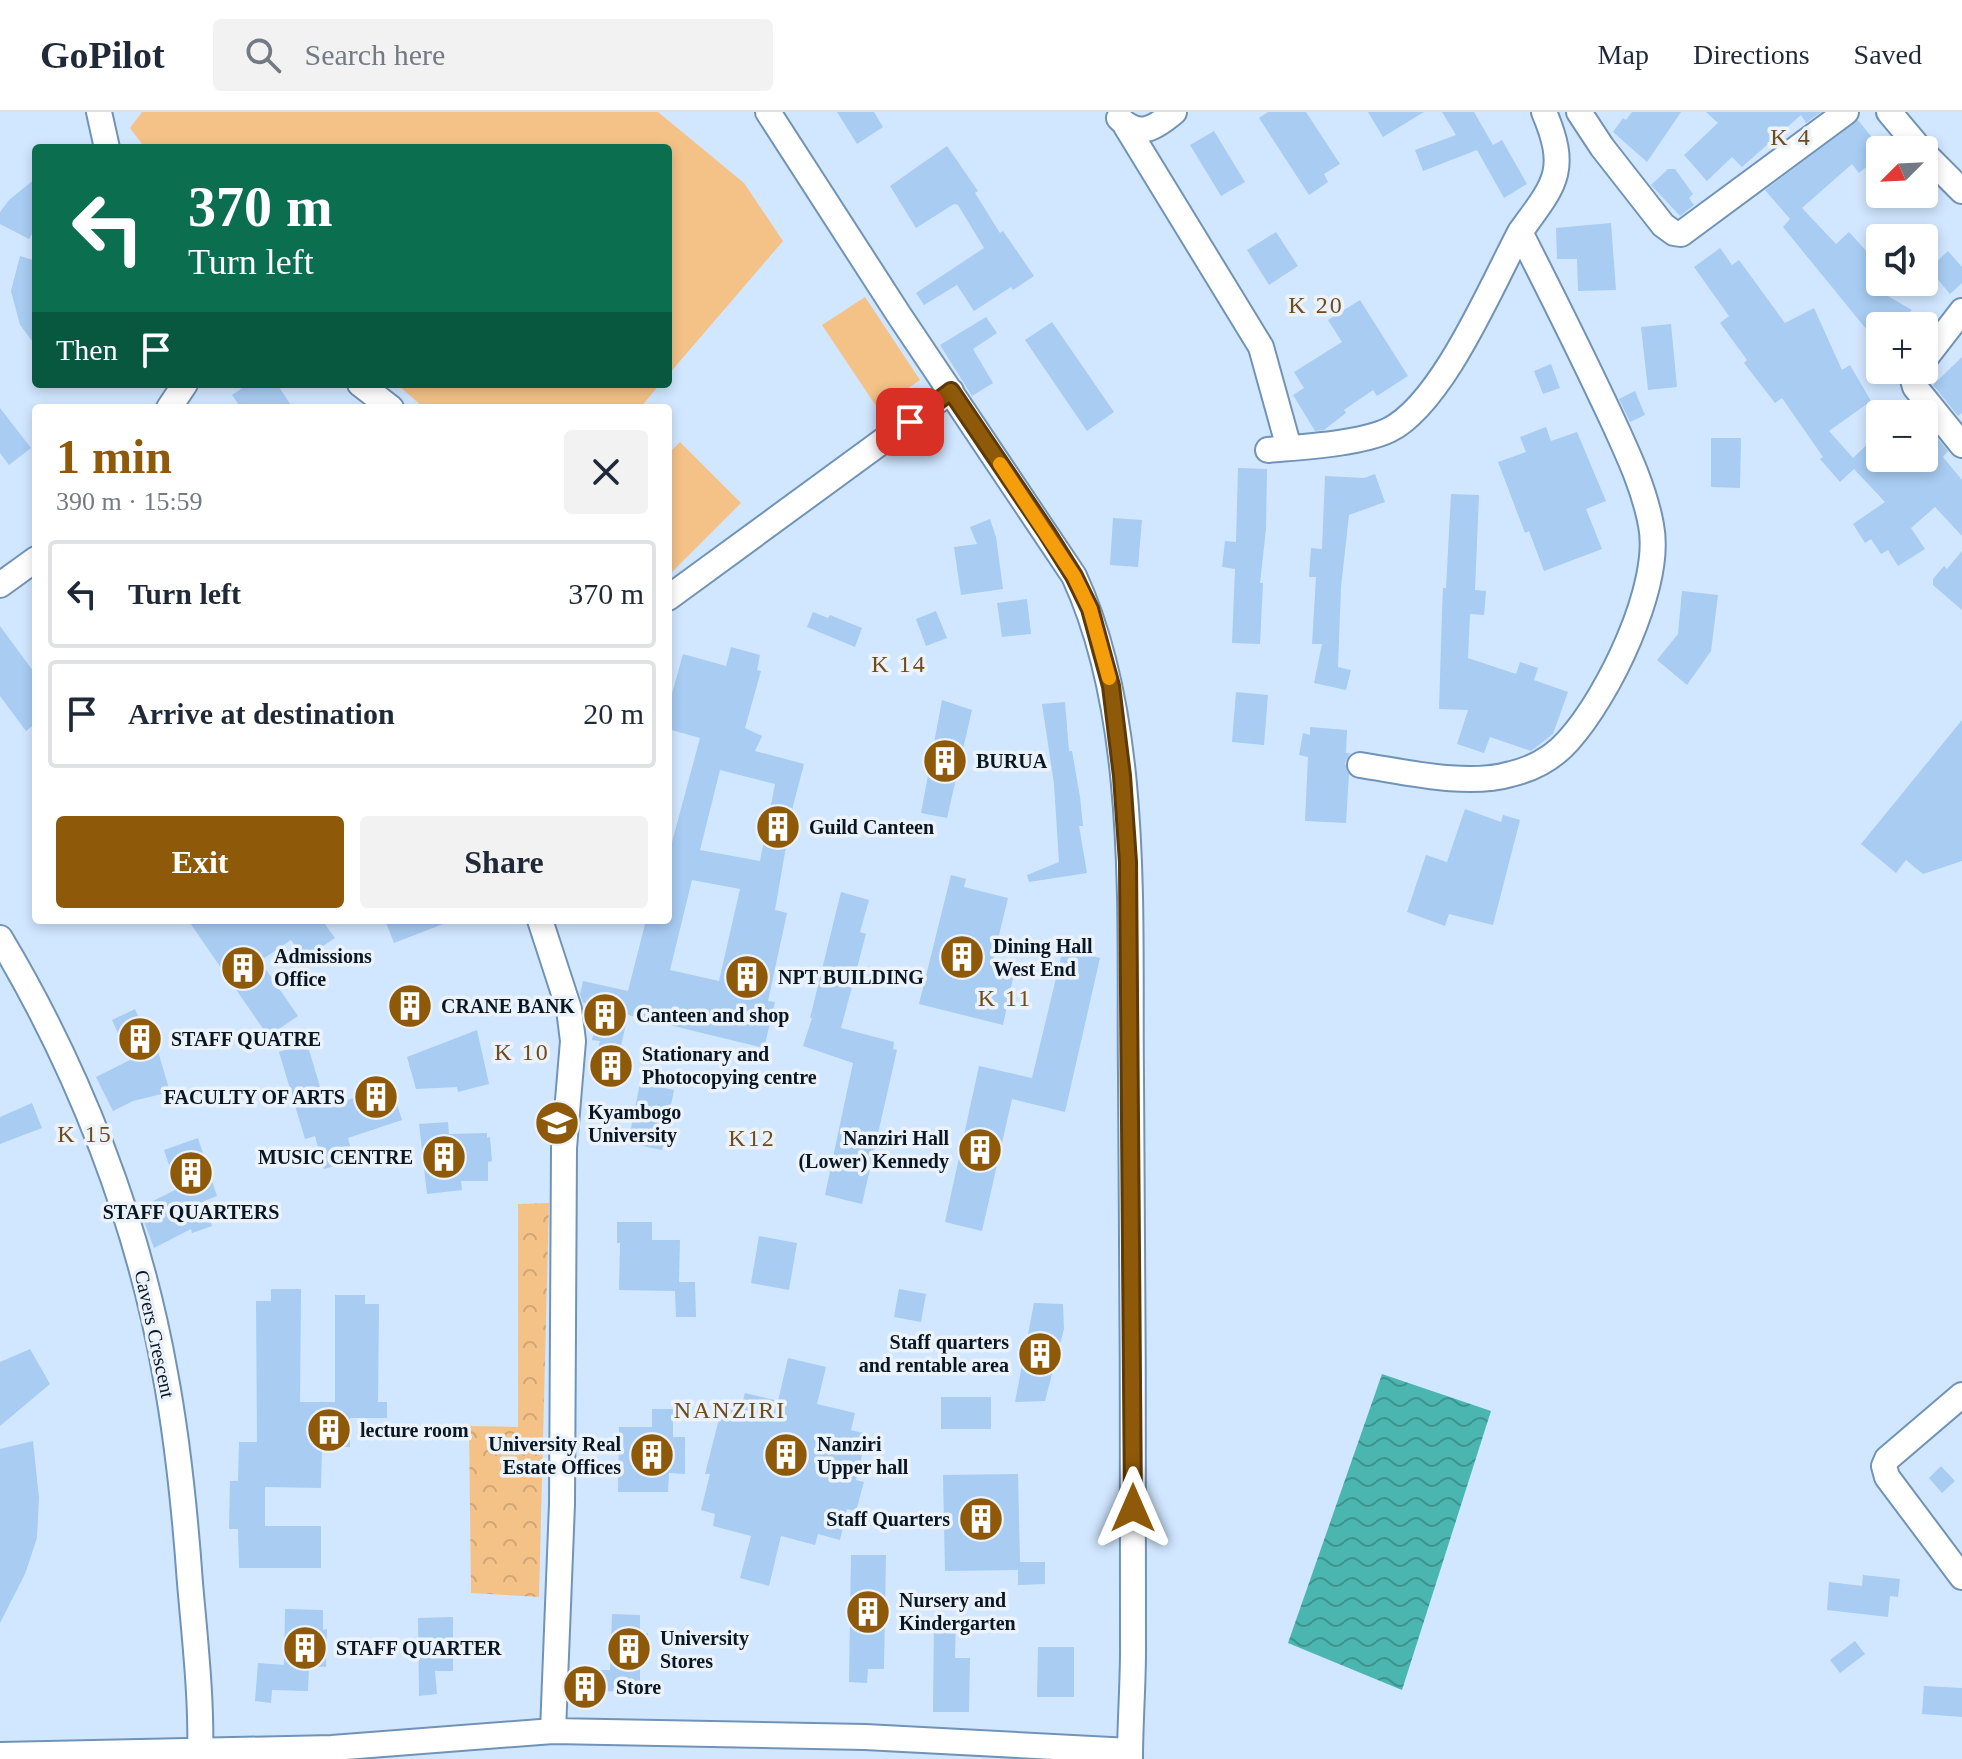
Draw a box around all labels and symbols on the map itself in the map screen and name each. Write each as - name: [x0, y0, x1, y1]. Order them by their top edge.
- district label: K 4: [1770, 124, 1812, 150]
- north arrow: [1866, 136, 1938, 208]
- district label: K 20: [1288, 292, 1344, 318]
- pin: [876, 388, 944, 456]
- district label: K 14: [871, 651, 927, 677]
- building icon: BURUA: [921, 737, 969, 785]
- place label: BURUA: [976, 750, 1048, 772]
- building icon: Guild Canteen: [754, 803, 802, 851]
- place label: Guild Canteen: [809, 816, 934, 838]
- building icon: Dining Hall West End: [938, 933, 986, 981]
- place label: Dining Hall West End: [993, 935, 1093, 980]
- building icon: Admissions Office: [219, 944, 267, 992]
- place label: Admissions Office: [274, 945, 372, 990]
- building icon: NPT BUILDING: [723, 953, 771, 1001]
- place label: NPT BUILDING: [778, 966, 924, 988]
- building icon: CRANE BANK: [386, 982, 434, 1030]
- district label: K 11: [978, 985, 1032, 1011]
- building icon: Canteen and shop: [581, 991, 629, 1039]
- place label: CRANE BANK: [441, 995, 575, 1017]
- place label: Canteen and shop: [636, 1004, 789, 1027]
- building icon: STAFF QUATRE: [116, 1015, 164, 1063]
- place label: STAFF QUATRE: [171, 1028, 321, 1050]
- district label: K 10: [494, 1039, 550, 1065]
- building icon: Stationary and Photocopying centre: [587, 1042, 635, 1090]
- place label: Stationary and Photocopying centre: [642, 1043, 817, 1089]
- building icon: FACULTY OF ARTS: [352, 1073, 400, 1121]
- place label: FACULTY OF ARTS: [164, 1086, 345, 1108]
- school or university icon: Kyambogo University: [533, 1099, 581, 1147]
- place label: Kyambogo University: [588, 1101, 681, 1147]
- district label: K 15: [57, 1121, 113, 1147]
- district label: K12: [728, 1125, 776, 1151]
- building icon: Nanziri Hall (Lower) Kennedy: [956, 1126, 1004, 1174]
- place label: Nanziri Hall (Lower) Kennedy: [798, 1127, 949, 1173]
- building icon: MUSIC CENTRE: [420, 1133, 468, 1181]
- place label: MUSIC CENTRE: [258, 1146, 413, 1168]
- building icon: STAFF QUARTERS: [167, 1149, 215, 1197]
- place label: STAFF QUARTERS: [103, 1201, 279, 1223]
- street label: Cavers Crescent: [131, 1268, 179, 1401]
- building icon: Staff quarters and rentable area: [1016, 1330, 1064, 1378]
- place label: Staff quarters and rentable area: [859, 1331, 1009, 1376]
- district label: NANZIRI: [674, 1397, 786, 1423]
- building icon: lecture room: [305, 1406, 353, 1454]
- place label: lecture room: [360, 1419, 469, 1441]
- building icon: University Real Estate Offices: [628, 1431, 676, 1479]
- building icon: Nanziri Upper hall: [762, 1431, 810, 1479]
- place label: University Real Estate Offices: [488, 1433, 621, 1478]
- place label: Nanziri Upper hall: [817, 1433, 909, 1479]
- position arrow: [1091, 1466, 1175, 1550]
- building icon: Staff Quarters: [957, 1495, 1005, 1543]
- place label: Staff Quarters: [826, 1508, 950, 1530]
- building icon: Nursery and Kindergarten: [844, 1588, 892, 1636]
- place label: Nursery and Kindergarten: [899, 1589, 1016, 1635]
- building icon: STAFF QUARTER: [281, 1624, 329, 1672]
- building icon: University Stores: [605, 1625, 653, 1673]
- place label: University Stores: [660, 1627, 749, 1672]
- place label: STAFF QUARTER: [336, 1637, 502, 1659]
- building icon: Store: [561, 1663, 609, 1711]
- place label: Store: [616, 1676, 661, 1698]

